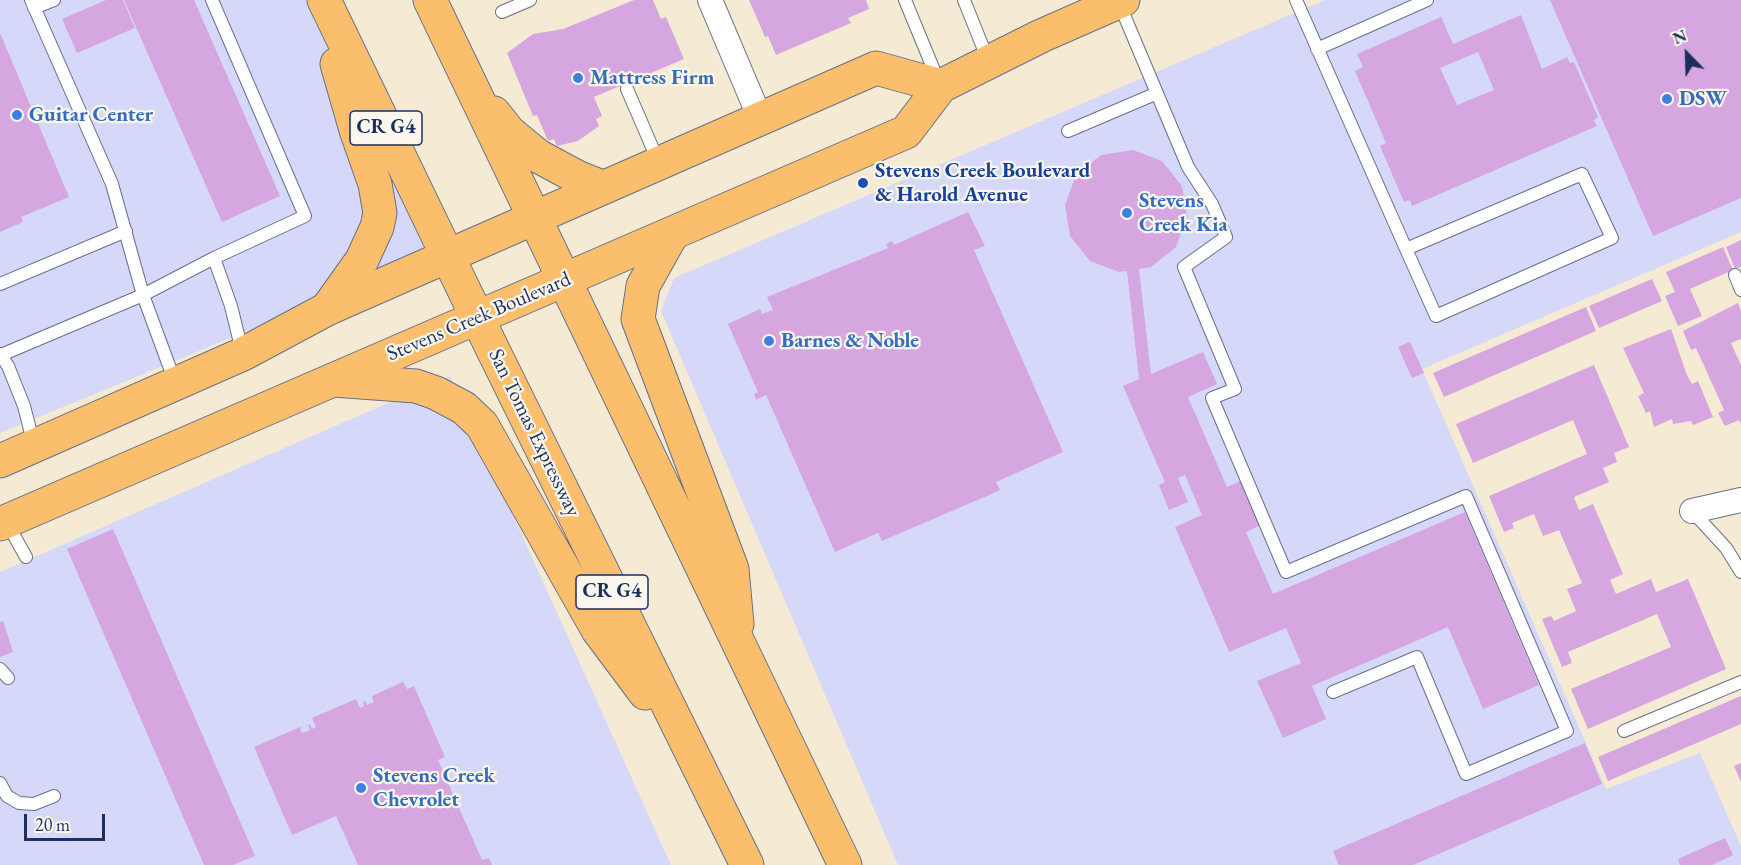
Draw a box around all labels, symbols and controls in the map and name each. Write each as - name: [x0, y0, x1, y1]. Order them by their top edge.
- north arrow: [1657, 24, 1717, 84]
- text: N: [1670, 25, 1690, 49]
- place label: Mattress Firm: [590, 65, 714, 91]
- marker: Mattress Firm: [571, 71, 585, 85]
- place label: DSW: [1679, 86, 1727, 112]
- marker: DSW: [1660, 92, 1674, 106]
- place label: Guitar Center: [29, 102, 153, 128]
- marker: Guitar Center: [10, 108, 24, 122]
- road number: CR G4: [350, 111, 422, 145]
- place label: Stevens Creek Boulevard & Harold Avenue: [875, 158, 1090, 208]
- marker: Stevens Creek Boulevard & Harold Avenue: [856, 176, 870, 190]
- place label: Stevens Creek Kia: [1139, 188, 1228, 238]
- marker: Stevens Creek Kia: [1120, 206, 1134, 220]
- street label: Stevens Creek Boulevard: [383, 267, 575, 367]
- place label: Barnes & Noble: [781, 328, 919, 354]
- marker: Barnes & Noble: [762, 334, 776, 348]
- street label: San Tomas Expressway: [482, 345, 586, 521]
- road number: CR G4: [576, 575, 648, 609]
- place label: Stevens Creek Chevrolet: [373, 763, 495, 813]
- marker: Stevens Creek Chevrolet: [354, 781, 368, 795]
- scale bar: [27, 802, 108, 840]
- text: 20 m: [35, 813, 70, 836]

